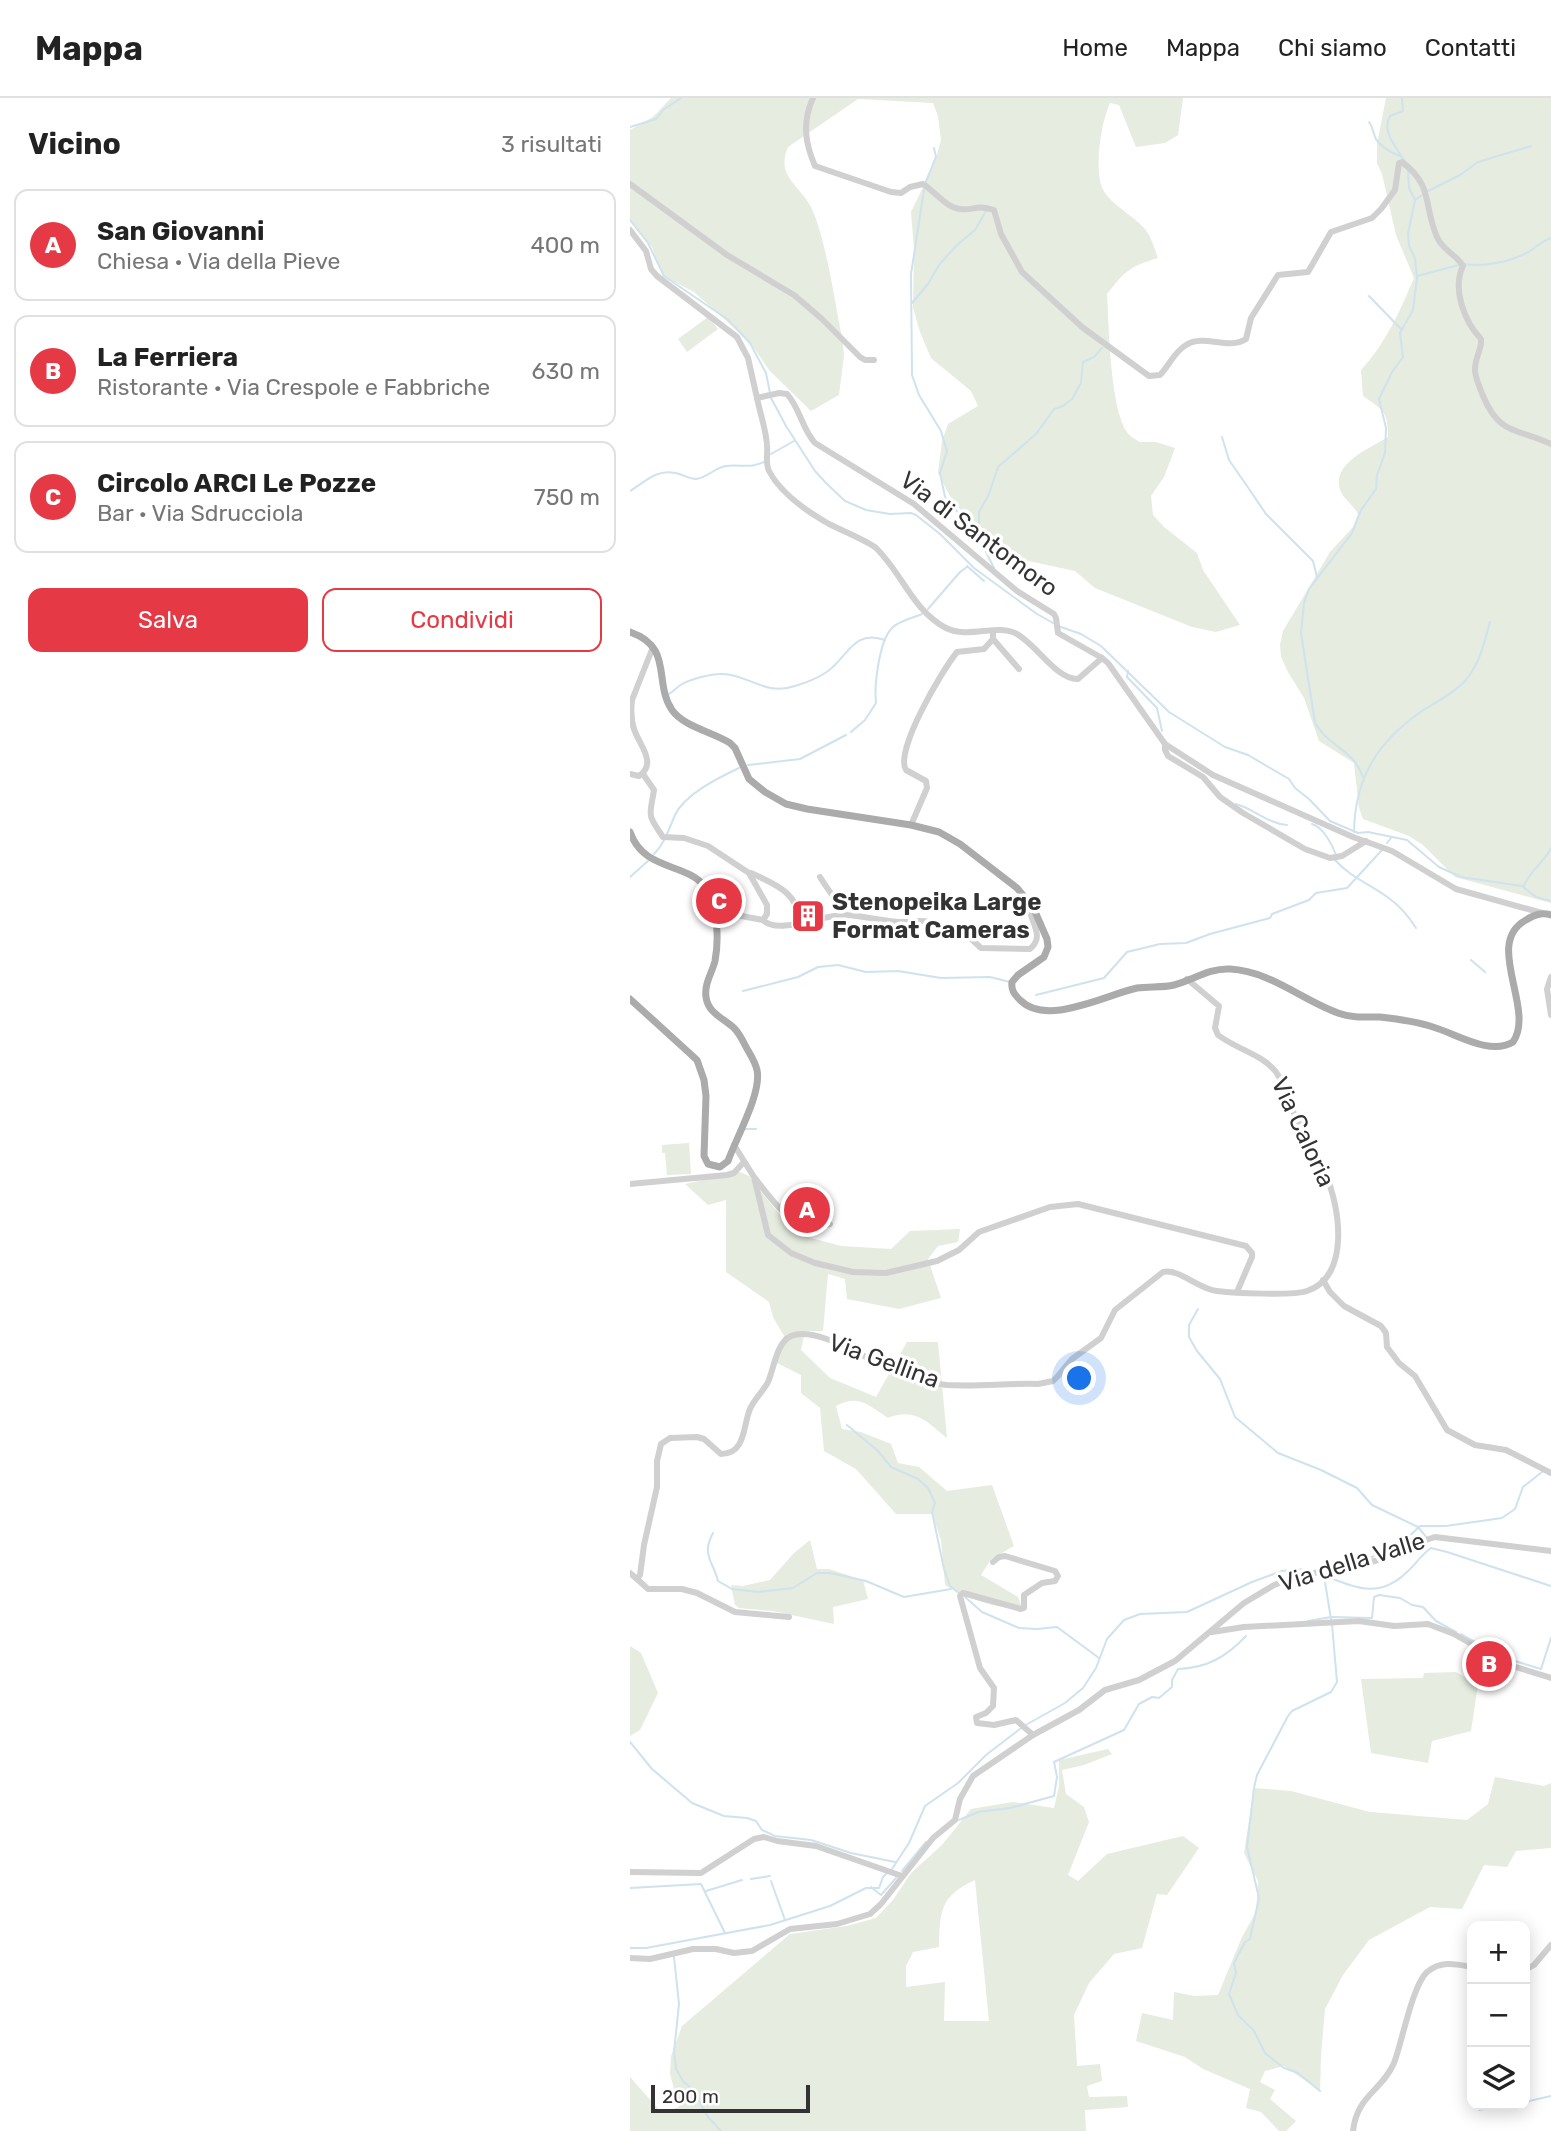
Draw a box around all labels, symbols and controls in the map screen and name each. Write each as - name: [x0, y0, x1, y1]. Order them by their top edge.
- text: Mappa: [35, 29, 143, 68]
- text: Home: [1062, 34, 1128, 62]
- text: Mappa: [1166, 34, 1240, 62]
- text: Chi siamo: [1278, 34, 1387, 62]
- text: Contatti: [1425, 34, 1516, 62]
- text: Vicino: [28, 126, 121, 162]
- text: 3 risultati: [501, 130, 602, 158]
- text: San Giovanni: [97, 216, 264, 247]
- text: A: [45, 231, 61, 259]
- text: 400 m: [530, 231, 600, 259]
- text: Chiesa · Via della Pieve: [97, 247, 340, 275]
- text: La Ferriera: [97, 342, 238, 373]
- text: B: [45, 357, 61, 385]
- text: 630 m: [532, 357, 600, 385]
- text: Ristorante · Via Crespole e Fabbriche: [97, 373, 490, 401]
- street label: Via di Santomoro: [895, 466, 1063, 602]
- text: Circolo ARCI Le Pozze: [97, 468, 376, 499]
- text: C: [45, 483, 61, 511]
- text: 750 m: [534, 483, 600, 511]
- text: Bar · Via Sdrucciola: [97, 499, 303, 527]
- button: Salva: [28, 588, 308, 652]
- button: Condividi: [322, 588, 602, 652]
- pin: C: [696, 875, 742, 927]
- place label: Stenopeika Large Format Cameras: [832, 888, 1042, 944]
- building icon: Stenopeika Large Format Cameras: [789, 897, 827, 935]
- street label: Via Caloria: [1265, 1073, 1341, 1191]
- pin: A: [784, 1184, 830, 1236]
- street label: Via Gellina: [825, 1328, 943, 1394]
- your location: [1062, 1361, 1096, 1395]
- street label: Via della Valle: [1276, 1527, 1428, 1597]
- pin: B: [1466, 1638, 1512, 1690]
- map controls: [1467, 1921, 1530, 2110]
- button: +: [1467, 1921, 1530, 1984]
- button: −: [1467, 1984, 1530, 2047]
- button: layers: [1467, 2047, 1530, 2110]
- scale bar: [651, 2082, 810, 2114]
- text: 200 m: [662, 2085, 719, 2108]

